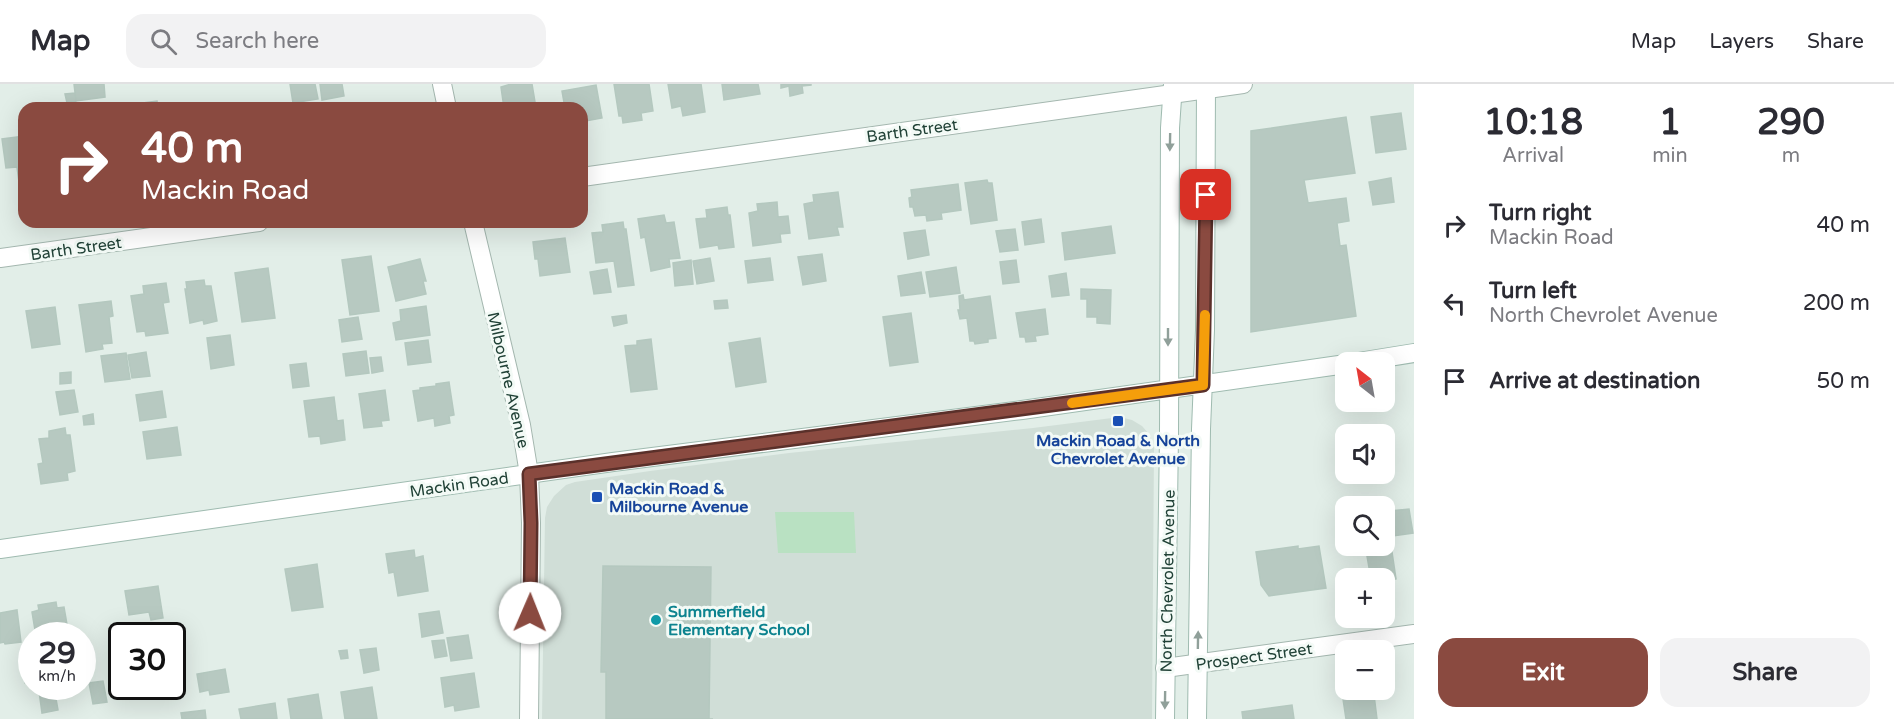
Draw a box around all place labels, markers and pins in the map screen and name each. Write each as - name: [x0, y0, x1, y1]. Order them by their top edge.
- pin: [1180, 169, 1231, 220]
- marker: Mackin Road & North Chevrolet Avenue: [1111, 414, 1125, 428]
- place label: Mackin Road & North Chevrolet Avenue: [1036, 431, 1200, 469]
- place label: Mackin Road & Milbourne Avenue: [609, 479, 748, 517]
- marker: Mackin Road & Milbourne Avenue: [590, 490, 604, 504]
- place label: Summerfield Elementary School: [668, 602, 810, 640]
- marker: Summerfield Elementary School: [649, 613, 663, 627]

